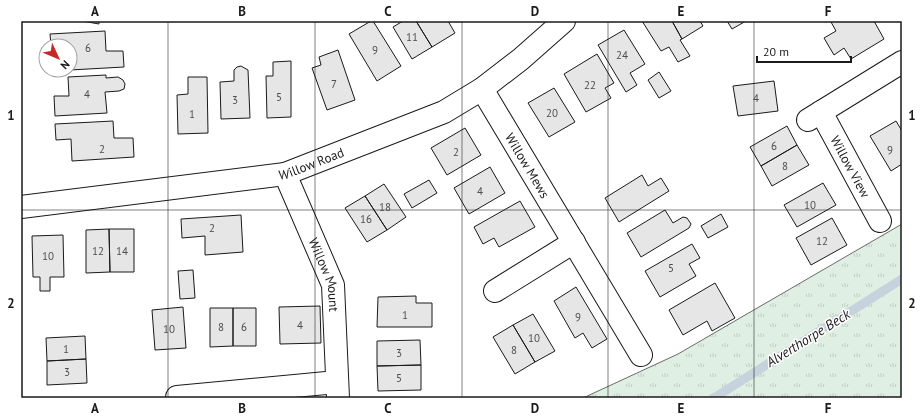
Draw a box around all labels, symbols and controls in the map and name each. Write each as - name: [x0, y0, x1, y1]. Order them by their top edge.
- text: A: [91, 3, 99, 20]
- text: B: [238, 3, 246, 20]
- text: C: [384, 3, 392, 20]
- text: D: [531, 3, 539, 20]
- text: E: [678, 3, 685, 20]
- text: F: [825, 3, 832, 20]
- house number: 11: [406, 30, 418, 44]
- north arrow: [38, 38, 78, 78]
- scale bar: [757, 38, 851, 64]
- house number: 6: [85, 41, 91, 55]
- house number: 9: [372, 43, 378, 57]
- text: 20 m: [763, 44, 789, 59]
- house number: 24: [616, 48, 628, 62]
- text: N: [58, 57, 73, 72]
- house number: 7: [331, 77, 337, 91]
- house number: 22: [584, 78, 596, 92]
- house number: 4: [84, 87, 90, 101]
- house number: 5: [276, 90, 282, 104]
- house number: 4: [753, 91, 759, 105]
- house number: 3: [232, 93, 238, 107]
- house number: 20: [546, 106, 558, 120]
- text: 1: [7, 107, 15, 124]
- house number: 1: [189, 107, 195, 121]
- text: 1: [908, 107, 916, 124]
- street label: Willow Mews: [502, 130, 554, 201]
- street label: Willow View: [827, 133, 874, 201]
- house number: 6: [771, 139, 777, 153]
- house number: 2: [99, 142, 105, 156]
- street label: Willow Road: [277, 143, 346, 183]
- house number: 9: [887, 143, 893, 157]
- house number: 2: [453, 145, 459, 159]
- house number: 8: [782, 159, 788, 173]
- house number: 4: [477, 184, 483, 198]
- house number: 10: [804, 198, 816, 212]
- house number: 18: [379, 200, 391, 214]
- house number: 16: [360, 212, 372, 226]
- house number: 2: [209, 221, 215, 235]
- house number: 12: [816, 234, 828, 248]
- street label: Willow Mount: [305, 235, 343, 313]
- house number: 12: [92, 244, 104, 258]
- house number: 14: [116, 244, 128, 258]
- house number: 10: [42, 249, 54, 263]
- house number: 5: [668, 261, 674, 275]
- text: 2: [7, 295, 15, 312]
- text: 2: [908, 295, 916, 312]
- water label: Alverthorpe Beck: [762, 305, 854, 372]
- house number: 1: [402, 308, 408, 322]
- house number: 9: [575, 310, 581, 324]
- house number: 4: [297, 318, 303, 332]
- house number: 8: [218, 320, 224, 334]
- house number: 6: [241, 320, 247, 334]
- house number: 10: [163, 322, 175, 336]
- house number: 10: [528, 331, 540, 345]
- house number: 1: [63, 342, 69, 356]
- house number: 8: [511, 343, 517, 357]
- house number: 3: [396, 346, 402, 360]
- house number: 3: [64, 365, 70, 379]
- house number: 5: [396, 371, 402, 385]
- text: A: [91, 400, 99, 417]
- text: B: [238, 400, 246, 417]
- text: C: [384, 400, 392, 417]
- text: D: [531, 400, 539, 417]
- text: E: [678, 400, 685, 417]
- text: F: [825, 400, 832, 417]

